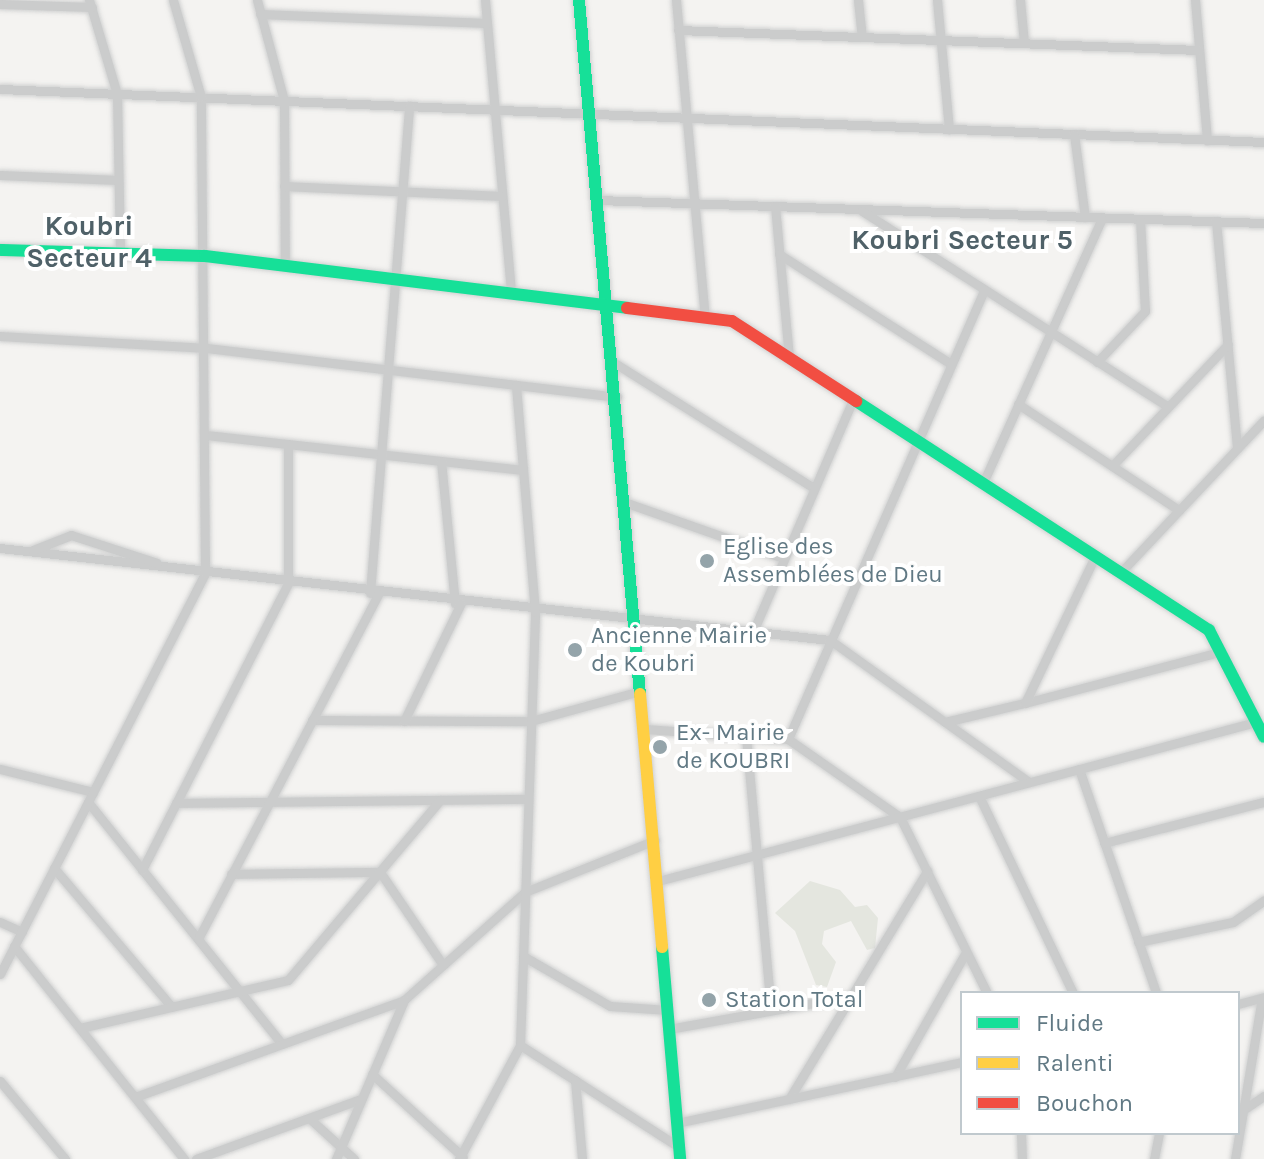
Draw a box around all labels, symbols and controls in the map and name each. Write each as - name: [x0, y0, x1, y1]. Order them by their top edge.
- district label: Koubri Secteur 4: [26, 209, 152, 275]
- district label: Koubri Secteur 5: [851, 223, 1073, 257]
- place label: Eglise des Assemblées de Dieu: [723, 533, 943, 589]
- marker: Eglise des Assemblées de Dieu: [698, 552, 716, 570]
- place label: Ancienne Mairie de Koubri: [591, 622, 767, 678]
- marker: Ancienne Mairie de Koubri: [566, 641, 584, 659]
- place label: Ex- Mairie de KOUBRI: [676, 719, 790, 775]
- marker: Ex- Mairie de KOUBRI: [651, 738, 669, 756]
- place label: Station Total: [725, 986, 863, 1014]
- marker: Station Total: [700, 991, 718, 1009]
- legend: [960, 991, 1240, 1135]
- text: Fluide: [1036, 1009, 1104, 1037]
- text: Ralenti: [1036, 1049, 1114, 1077]
- text: Bouchon: [1036, 1089, 1133, 1117]

